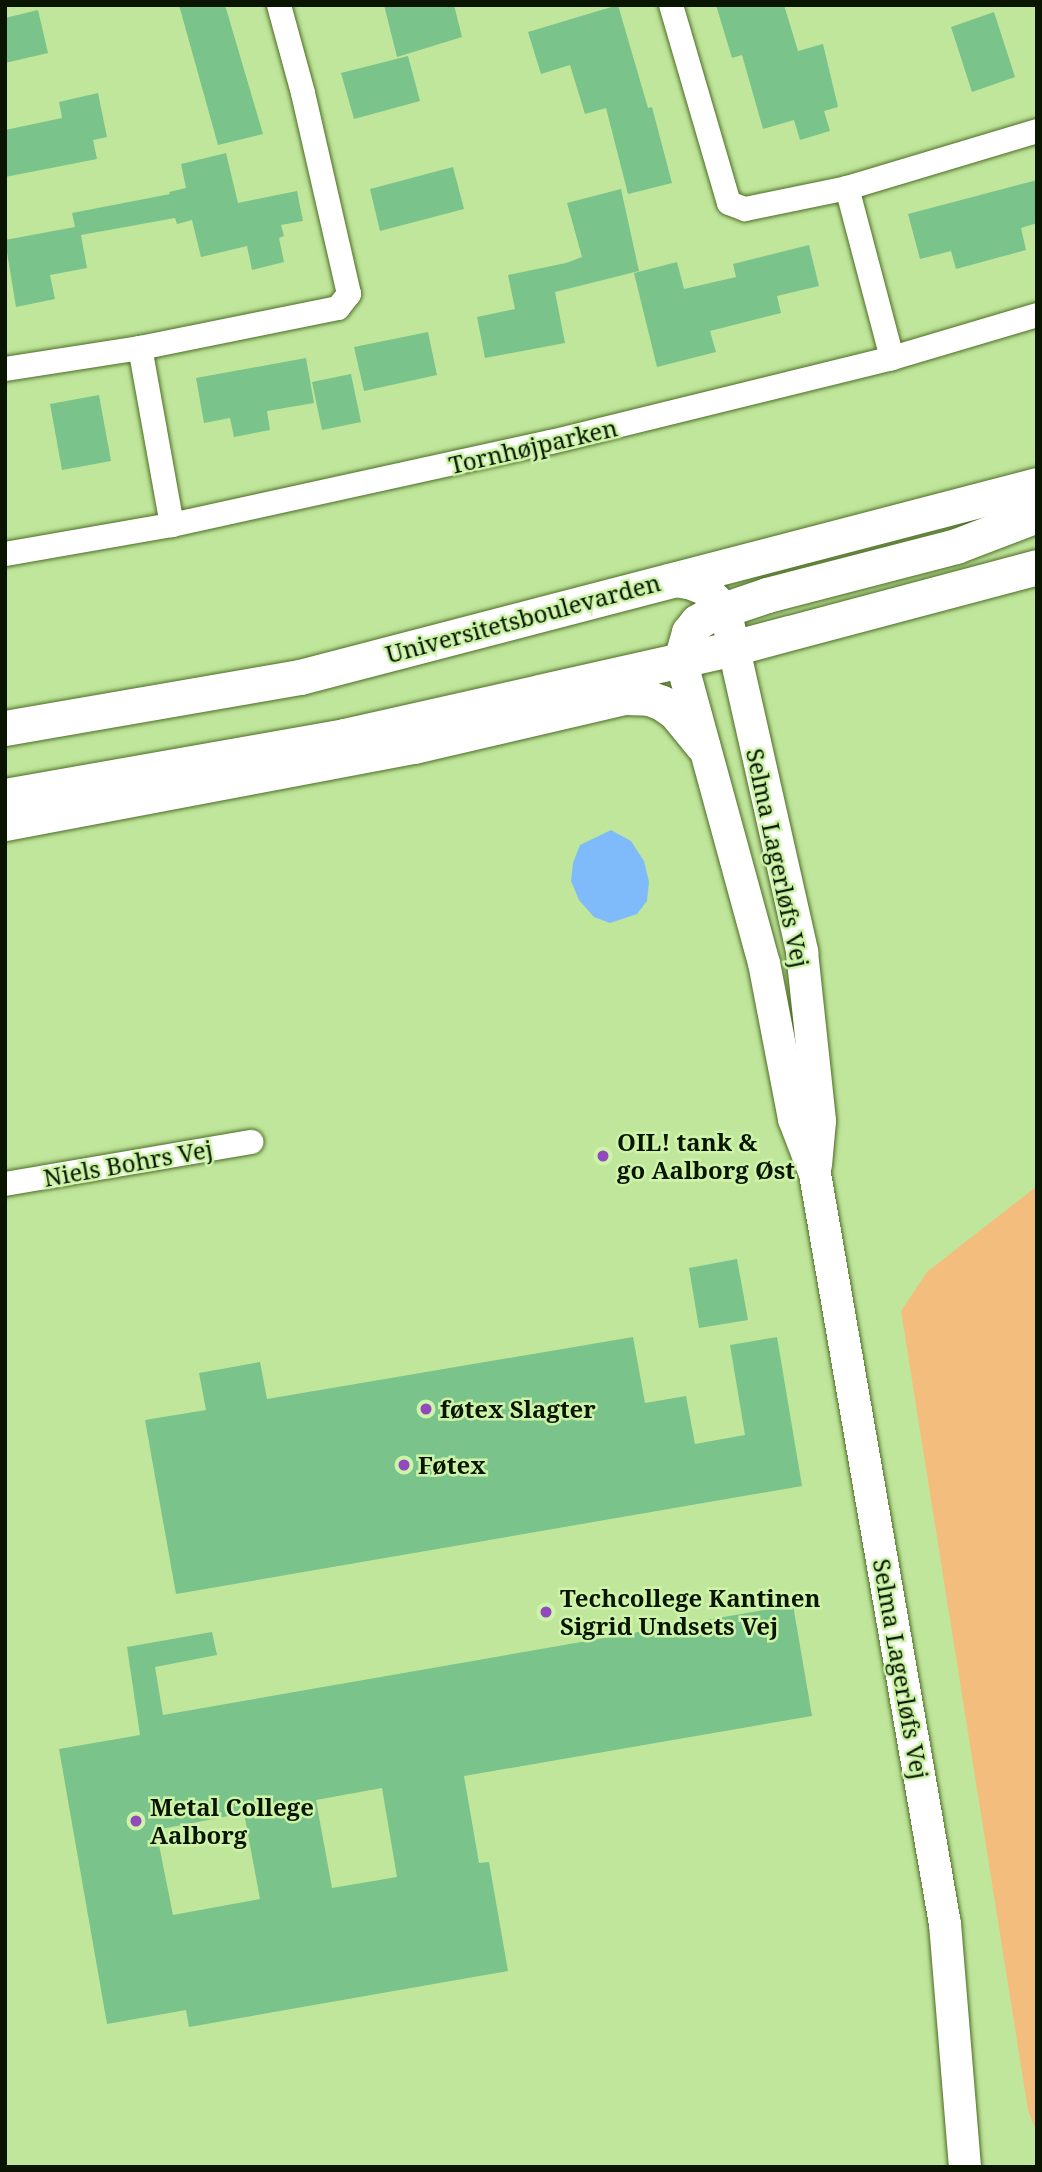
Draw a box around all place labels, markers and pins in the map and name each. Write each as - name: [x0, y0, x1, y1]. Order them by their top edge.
- place label: OIL! tank & go Aalborg Øst: [617, 1128, 795, 1184]
- marker: OIL! tank & go Aalborg Øst: [595, 1148, 611, 1164]
- place label: føtex Slagter: [440, 1395, 596, 1423]
- marker: føtex Slagter: [418, 1401, 434, 1417]
- place label: Føtex: [418, 1451, 486, 1479]
- marker: Føtex: [396, 1457, 412, 1473]
- place label: Techcollege Kantinen Sigrid Undsets Vej: [560, 1584, 820, 1640]
- marker: Techcollege Kantinen Sigrid Undsets Vej: [538, 1604, 554, 1620]
- place label: Metal College Aalborg: [150, 1793, 314, 1849]
- marker: Metal College Aalborg: [128, 1813, 144, 1829]

